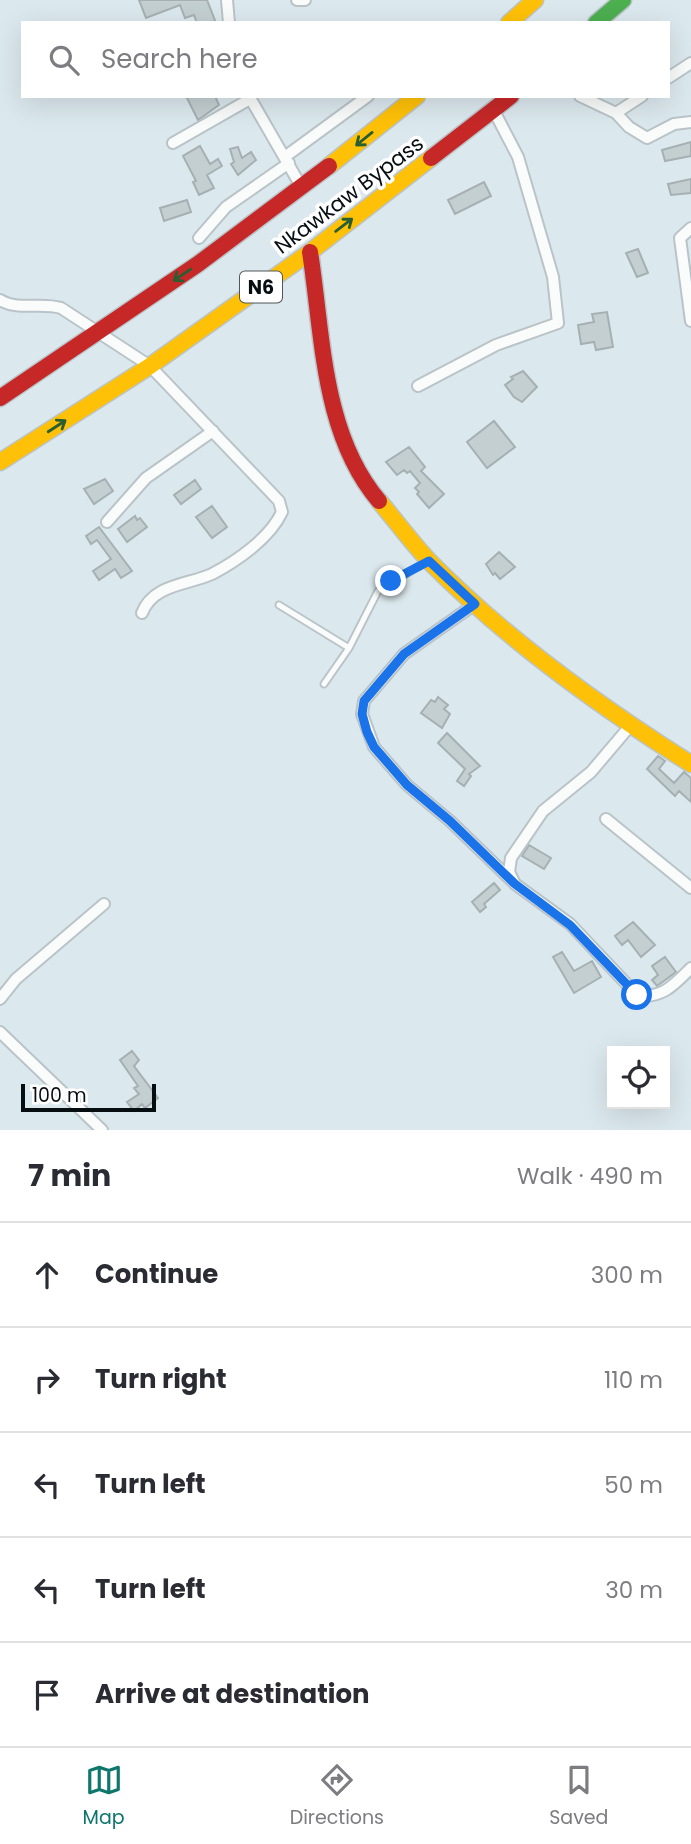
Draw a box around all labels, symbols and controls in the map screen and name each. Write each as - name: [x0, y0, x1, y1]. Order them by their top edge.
- search box: [21, 21, 670, 98]
- icon: search: [45, 41, 83, 79]
- text: Search here: [101, 41, 258, 77]
- street label: Nkawkaw Bypass: [268, 129, 429, 260]
- one-way arrow: [355, 131, 373, 147]
- one-way arrow: [335, 218, 353, 233]
- one-way arrow: [172, 269, 192, 283]
- road number: N6: [240, 272, 282, 302]
- one-way arrow: [47, 418, 67, 432]
- route end: [375, 565, 406, 596]
- route start: [621, 979, 652, 1010]
- map controls: [607, 1046, 670, 1109]
- button: locate: [607, 1046, 670, 1109]
- scale bar: [21, 1081, 156, 1113]
- text: 100 m: [32, 1082, 87, 1109]
- text: 7 min: [28, 1154, 111, 1197]
- text: Walk · 490 m: [517, 1160, 663, 1192]
- icon: ahead: [28, 1256, 66, 1294]
- text: Continue: [95, 1256, 218, 1292]
- text: 300 m: [591, 1259, 663, 1291]
- icon: right: [28, 1361, 66, 1399]
- text: Turn right: [95, 1361, 227, 1397]
- text: 110 m: [604, 1364, 663, 1396]
- icon: left: [28, 1466, 66, 1504]
- text: Turn left: [95, 1466, 206, 1502]
- text: 50 m: [604, 1469, 663, 1501]
- icon: left: [28, 1571, 66, 1609]
- text: Turn left: [95, 1571, 206, 1607]
- text: 30 m: [605, 1574, 663, 1606]
- icon: arrive: [28, 1676, 66, 1714]
- text: Arrive at destination: [95, 1676, 370, 1712]
- tab: Map: [83, 1761, 125, 1832]
- tab: Directions: [290, 1761, 384, 1832]
- tab: Saved: [549, 1761, 608, 1832]

